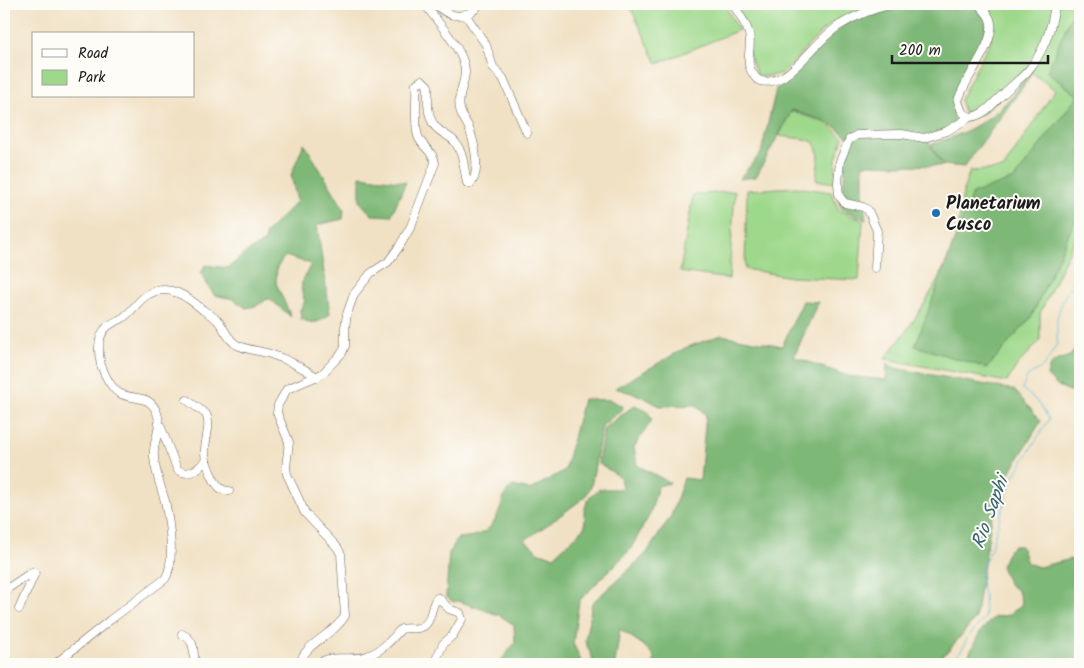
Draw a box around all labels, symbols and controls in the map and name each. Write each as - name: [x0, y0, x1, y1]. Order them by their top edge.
- legend: [32, 32, 195, 98]
- scale bar: [892, 32, 1048, 64]
- text: 200 m: [899, 39, 941, 63]
- text: Road: [78, 42, 109, 66]
- text: Park: [78, 66, 106, 90]
- place label: Planetarium Cusco: [946, 190, 1041, 240]
- marker: Planetarium Cusco: [930, 207, 942, 219]
- water label: Rio Saphi: [964, 468, 1019, 553]

